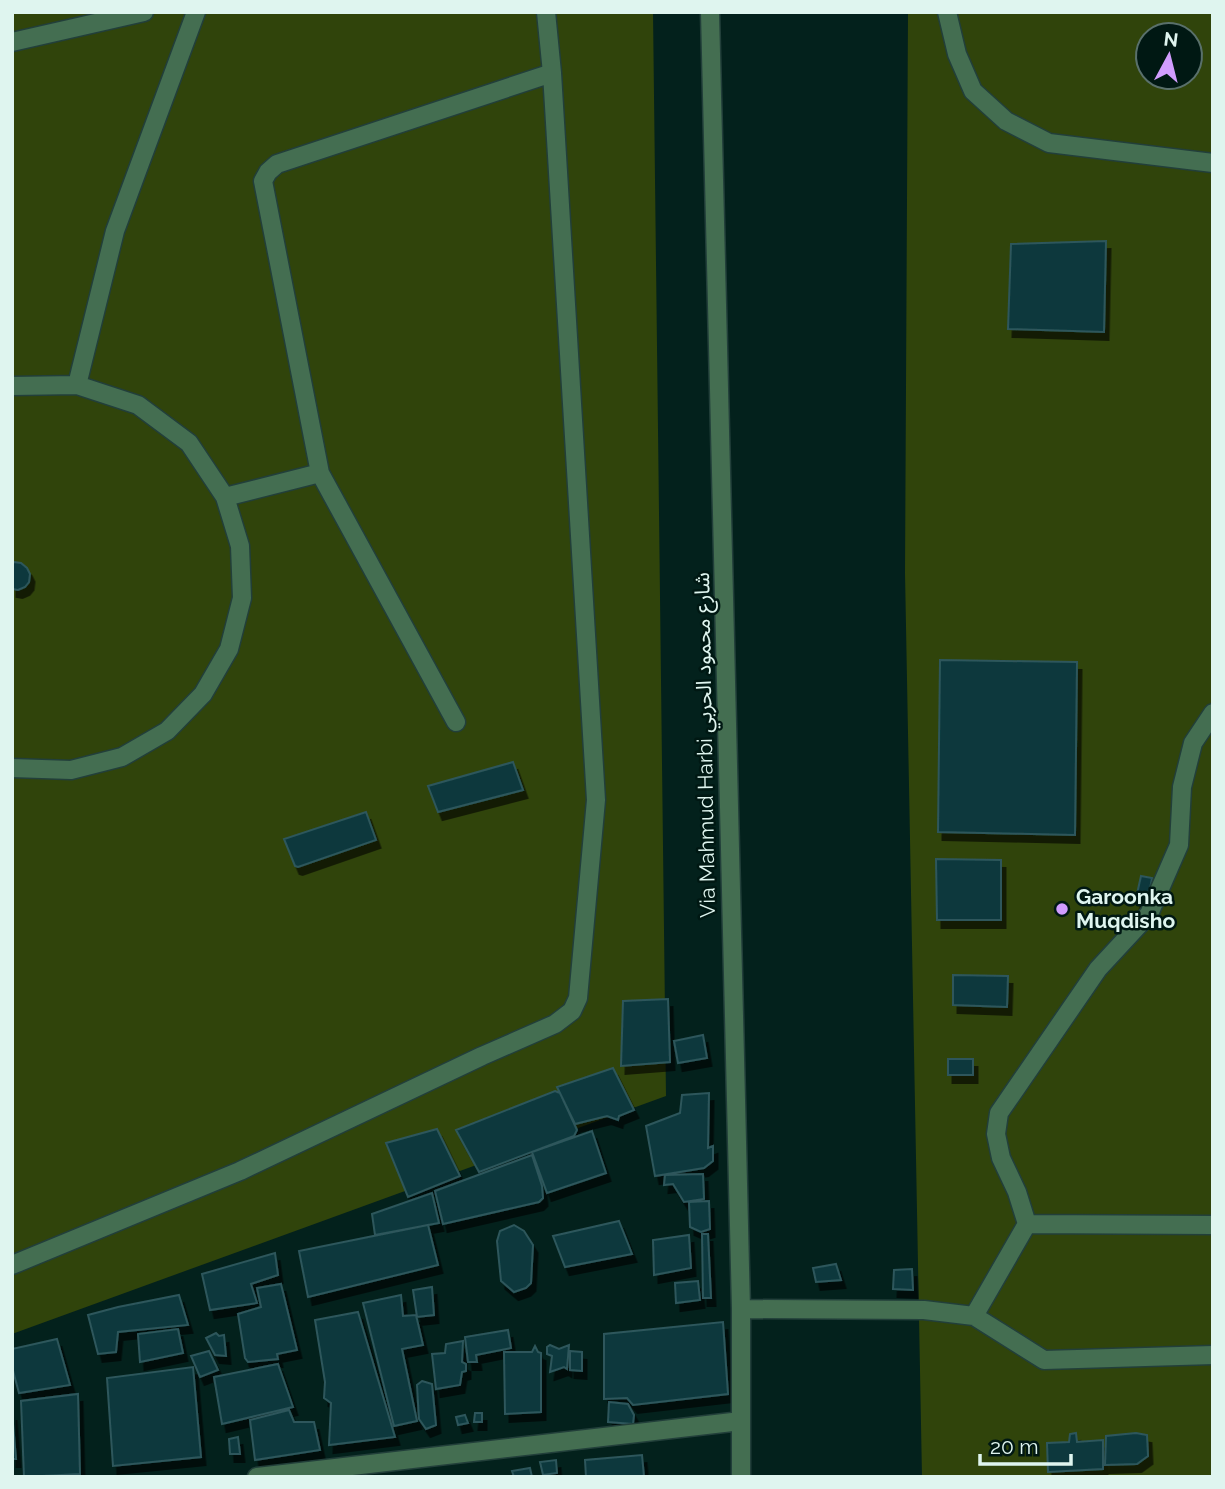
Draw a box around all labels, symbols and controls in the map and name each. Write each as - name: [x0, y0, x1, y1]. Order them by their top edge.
- north arrow: [1134, 21, 1204, 91]
- text: N: [1163, 27, 1180, 51]
- street label: Via Mahmud Harbi شارع محمود الحربي: [689, 572, 724, 918]
- place label: Garoonka Muqdisho: [1076, 884, 1175, 933]
- marker: Garoonka Muqdisho: [1054, 901, 1070, 917]
- scale bar: [980, 1422, 1071, 1466]
- text: 20 m: [990, 1434, 1038, 1459]

